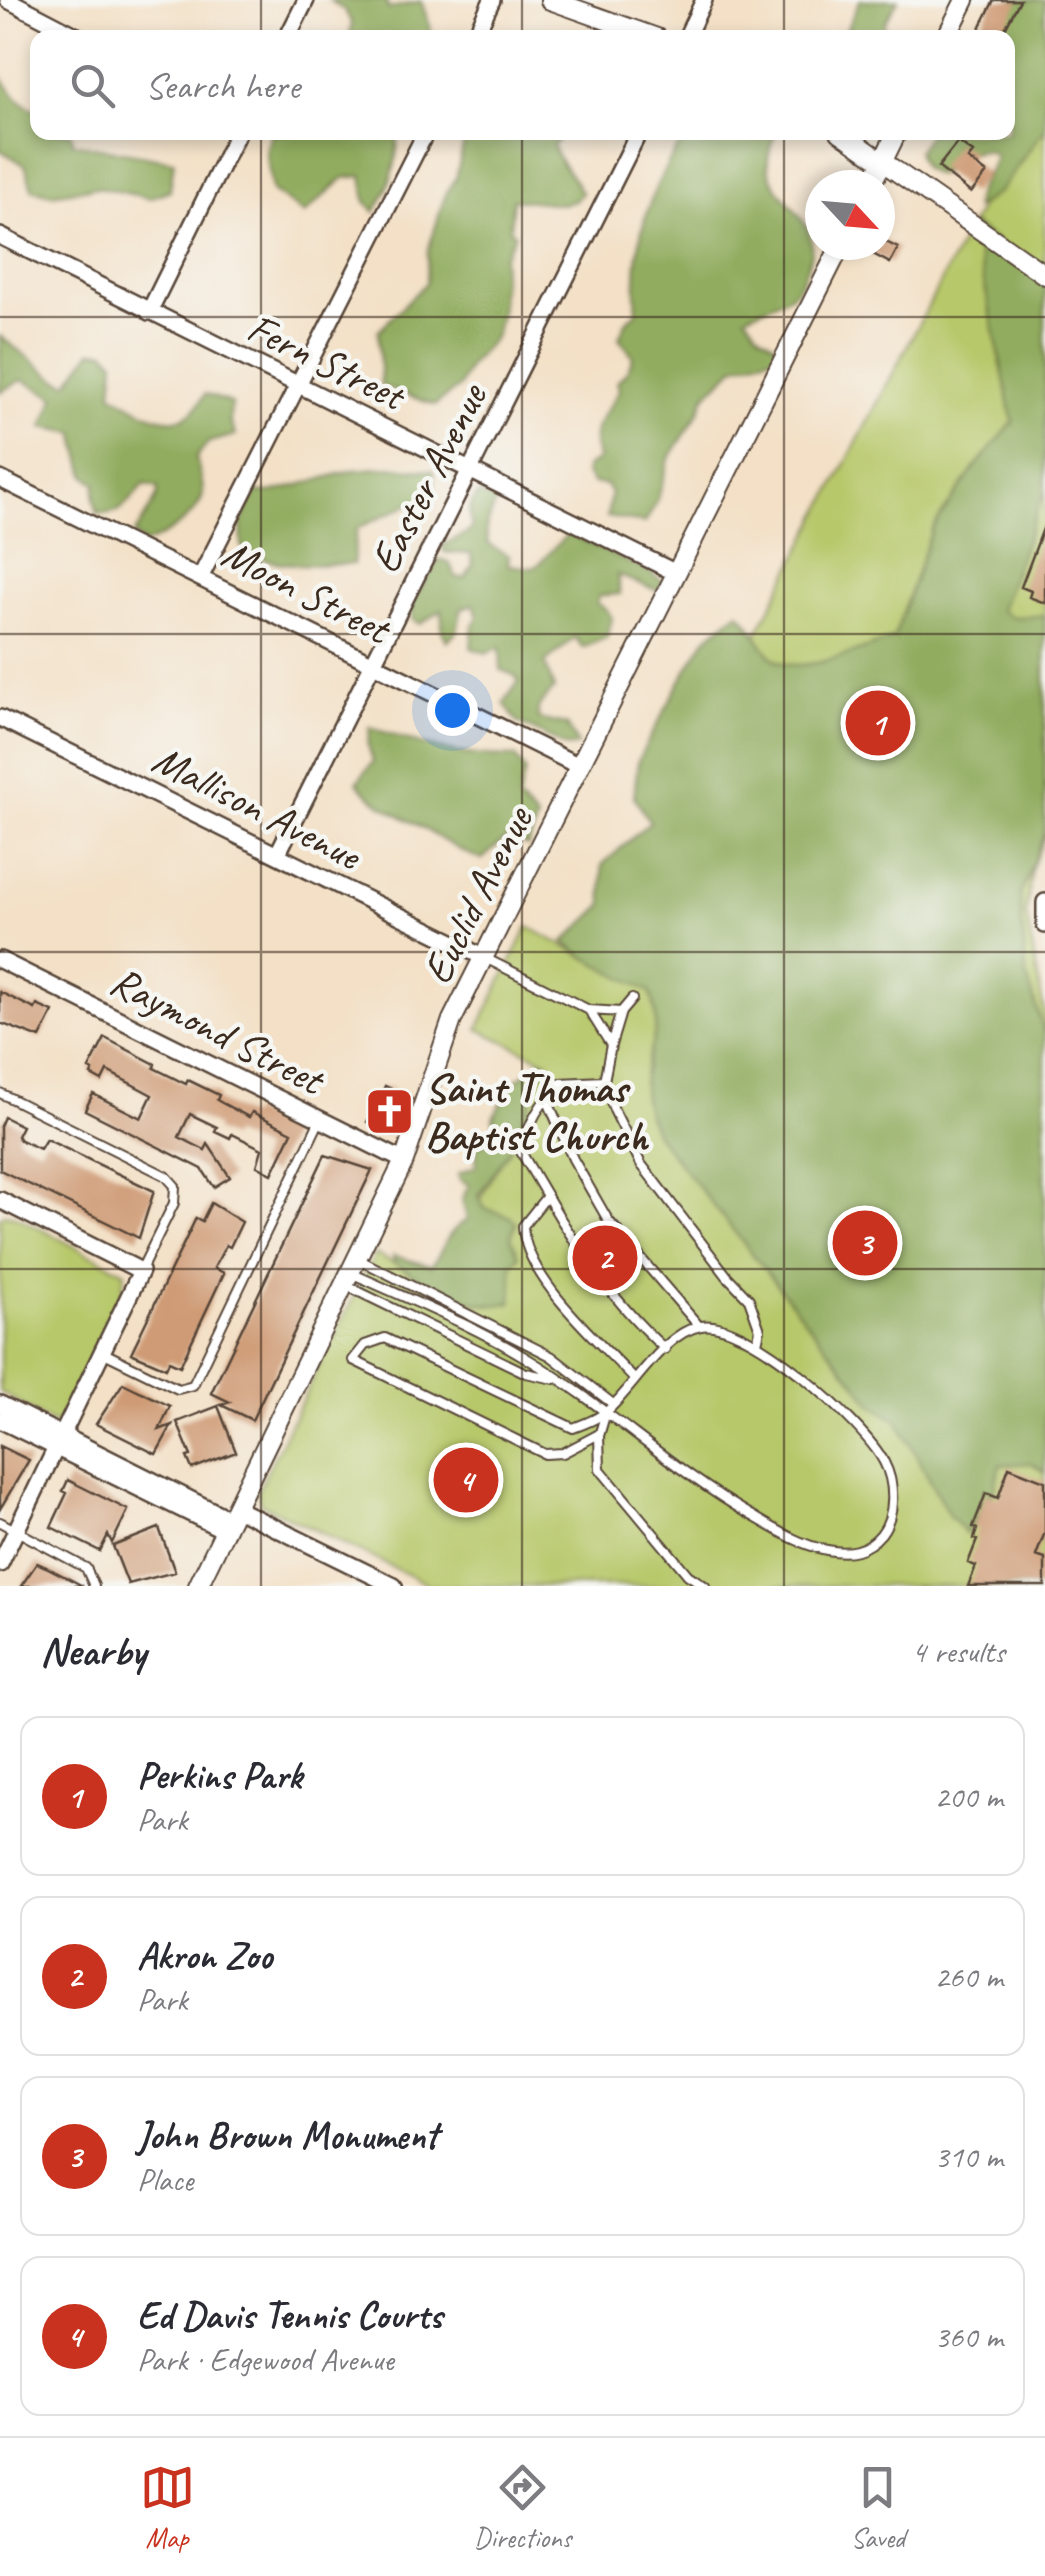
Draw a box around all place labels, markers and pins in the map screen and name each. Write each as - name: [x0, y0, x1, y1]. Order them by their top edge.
- pin: 1: [846, 686, 910, 760]
- place label: Saint Thomas Baptist Church: [425, 1062, 649, 1163]
- church icon: Saint Thomas Baptist Church: [364, 1085, 416, 1137]
- pin: 3: [832, 1206, 898, 1280]
- pin: 2: [572, 1220, 638, 1296]
- pin: 4: [434, 1442, 498, 1518]

